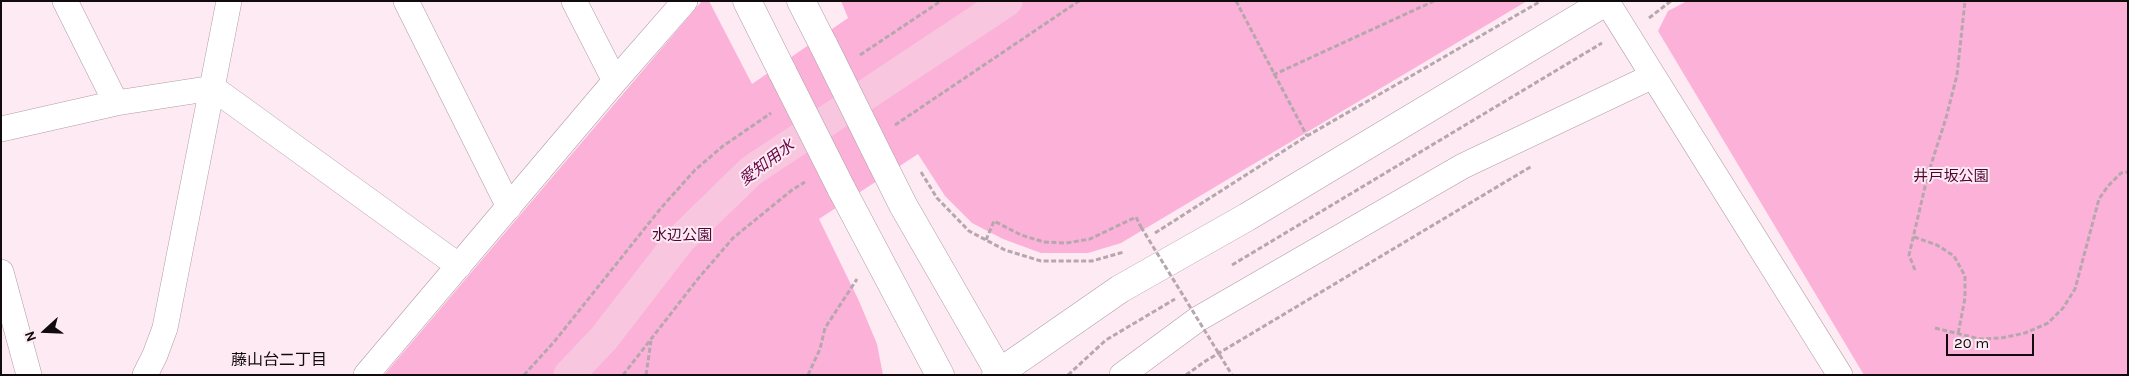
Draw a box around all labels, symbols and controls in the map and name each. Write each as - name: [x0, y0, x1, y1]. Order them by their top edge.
- water label: 愛知用水: [736, 136, 798, 190]
- park label: 井戸坂公園: [1914, 168, 1988, 186]
- park label: 水辺公園: [652, 227, 712, 245]
- north arrow: [20, 306, 70, 356]
- scale bar: [1949, 324, 2036, 356]
- text: N: [21, 329, 40, 344]
- text: 20 m: [1954, 334, 1989, 352]
- district label: 藤山台二丁目: [231, 350, 327, 370]

